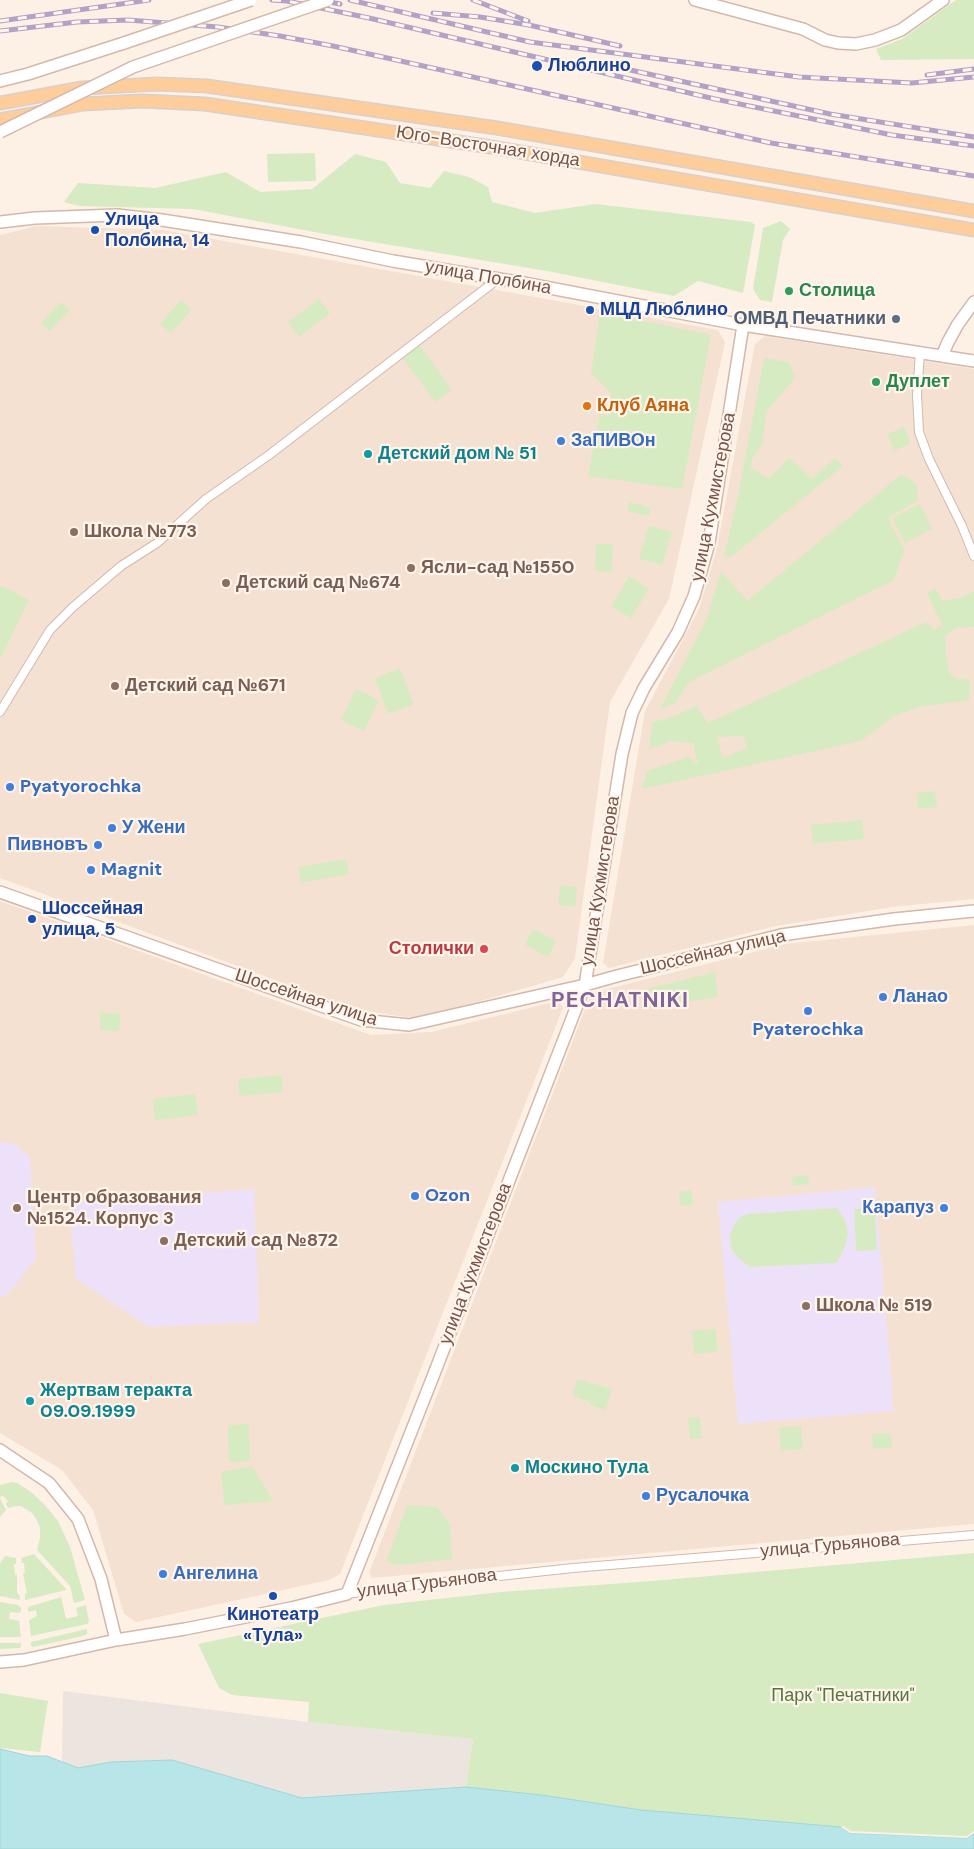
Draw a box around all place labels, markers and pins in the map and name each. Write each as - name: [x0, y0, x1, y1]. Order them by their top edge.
- place label: Люблино: [548, 55, 631, 77]
- marker: Люблино: [530, 59, 544, 73]
- place label: Улица Полбина, 14: [105, 209, 210, 252]
- marker: Улица Полбина, 14: [89, 224, 101, 236]
- place label: Столица: [799, 280, 875, 302]
- marker: Столица: [783, 285, 795, 297]
- place label: МЦД Люблино: [600, 299, 728, 321]
- marker: МЦД Люблино: [584, 304, 596, 316]
- place label: ОМВД Печатники: [733, 308, 886, 330]
- marker: ОМВД Печатники: [890, 313, 902, 325]
- place label: Дуплет: [886, 371, 950, 393]
- marker: Дуплет: [870, 376, 882, 388]
- place label: Клуб Аяна: [597, 395, 689, 417]
- marker: Клуб Аяна: [581, 400, 593, 412]
- place label: ЗаПИВОн: [571, 430, 656, 452]
- marker: ЗаПИВОн: [555, 435, 567, 447]
- place label: Детский дом № 51: [378, 443, 537, 465]
- marker: Детский дом № 51: [362, 448, 374, 460]
- place label: Школа №773: [84, 521, 197, 543]
- marker: Школа №773: [68, 526, 80, 538]
- place label: Ясли-сад №1550: [421, 557, 574, 579]
- marker: Ясли-сад №1550: [405, 562, 417, 574]
- place label: Детский сад №674: [236, 572, 400, 594]
- marker: Детский сад №674: [220, 577, 232, 589]
- place label: Детский сад №671: [125, 675, 286, 697]
- marker: Детский сад №671: [109, 680, 121, 692]
- place label: Pyatyorochka: [20, 776, 141, 798]
- marker: Pyatyorochka: [4, 781, 16, 793]
- place label: У Жени: [122, 817, 186, 839]
- marker: У Жени: [106, 822, 118, 834]
- place label: Пивновъ: [7, 834, 88, 856]
- marker: Пивновъ: [92, 839, 104, 851]
- place label: Magnit: [101, 859, 162, 881]
- marker: Magnit: [85, 864, 97, 876]
- place label: Шоссейная улица, 5: [42, 898, 143, 941]
- marker: Шоссейная улица, 5: [26, 913, 38, 925]
- place label: Столички: [389, 938, 474, 960]
- marker: Столички: [478, 943, 490, 955]
- place label: Ланао: [893, 986, 948, 1008]
- marker: Ланао: [877, 991, 889, 1003]
- marker: Pyaterochka: [802, 1005, 814, 1017]
- place label: Pyaterochka: [753, 1019, 863, 1041]
- place label: Ozon: [425, 1185, 470, 1207]
- place label: Центр образования №1524. Корпус 3: [27, 1187, 201, 1230]
- marker: Ozon: [409, 1190, 421, 1202]
- place label: Карапуз: [862, 1197, 934, 1219]
- marker: Центр образования №1524. Корпус 3: [11, 1202, 23, 1214]
- marker: Карапуз: [938, 1202, 950, 1214]
- place label: Детский сад №872: [174, 1230, 338, 1252]
- marker: Детский сад №872: [158, 1235, 170, 1247]
- place label: Школа № 519: [816, 1295, 933, 1317]
- marker: Школа № 519: [800, 1300, 812, 1312]
- place label: Жертвам теракта 09.09.1999: [40, 1380, 192, 1422]
- marker: Жертвам теракта 09.09.1999: [24, 1395, 36, 1407]
- place label: Москино Тула: [525, 1457, 648, 1479]
- marker: Москино Тула: [509, 1462, 521, 1474]
- place label: Русалочка: [656, 1485, 749, 1507]
- marker: Русалочка: [640, 1490, 652, 1502]
- place label: Ангелина: [173, 1563, 258, 1585]
- marker: Ангелина: [157, 1568, 169, 1580]
- marker: Кинотеатр «Тула»: [267, 1590, 279, 1602]
- place label: Кинотеатр «Тула»: [227, 1604, 319, 1646]

